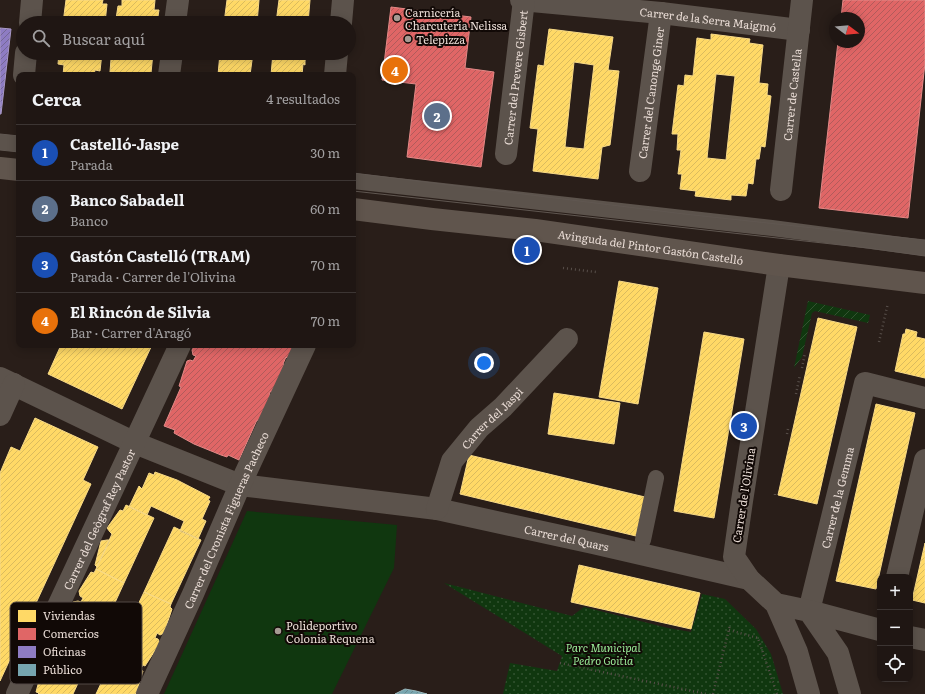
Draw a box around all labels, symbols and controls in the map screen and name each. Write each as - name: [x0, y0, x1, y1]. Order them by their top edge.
- street label: Carrer de la Serra Maigmó: [639, 3, 777, 35]
- place label: Carnicería Charcutería Nelissa: [405, 4, 507, 33]
- street label: Carrer del Prevere Gisbert: [499, 9, 531, 146]
- north arrow: [829, 12, 865, 48]
- marker: Carnicería Charcutería Nelissa: [392, 13, 402, 23]
- search box: [16, 16, 356, 60]
- street label: Carrer del Canonge Giner: [634, 25, 667, 160]
- icon: search: [30, 27, 52, 49]
- text: Buscar aquí: [62, 27, 145, 50]
- place label: Telepizza: [416, 31, 465, 47]
- marker: Telepizza: [403, 34, 413, 44]
- street label: Carrer de Castella: [778, 48, 805, 142]
- pin: 4: [382, 55, 408, 85]
- text: Cerca: [32, 86, 81, 111]
- text: 4 resultados: [266, 89, 340, 108]
- pin: 2: [424, 101, 450, 131]
- text: Castelló-Jaspe: [70, 132, 179, 155]
- text: 1: [42, 143, 48, 162]
- text: 30 m: [310, 143, 340, 162]
- text: Parada: [70, 155, 113, 174]
- text: Banco Sabadell: [70, 188, 184, 211]
- text: 2: [42, 199, 48, 218]
- text: 60 m: [310, 199, 340, 218]
- text: Banco: [70, 211, 108, 230]
- street label: Avinguda del Pintor Gastón Castelló: [557, 225, 744, 268]
- pin: 1: [514, 235, 540, 265]
- text: Gastón Castelló (TRAM): [70, 244, 250, 267]
- text: 3: [41, 255, 49, 274]
- text: 70 m: [311, 255, 340, 274]
- text: Parada · Carrer de l'Olivina: [70, 267, 236, 286]
- text: El Rincón de Silvia: [70, 300, 211, 323]
- text: 4: [41, 311, 49, 330]
- text: 70 m: [311, 311, 340, 330]
- text: Bar · Carrer d'Aragó: [70, 323, 191, 342]
- your location: [474, 353, 494, 373]
- street label: Carrer del Jaspi: [457, 383, 526, 452]
- pin: 3: [731, 411, 757, 441]
- street label: Carrer del Cronista Figueras Pacheco: [179, 429, 272, 611]
- street label: Carrer del Geògraf Rey Pastor: [59, 445, 139, 592]
- street label: Carrer de la Gemma: [817, 445, 857, 550]
- street label: Carrer de l'Olivina: [728, 446, 758, 544]
- street label: Carrer del Quars: [523, 520, 610, 554]
- map controls: [877, 574, 913, 682]
- button: +: [877, 574, 913, 610]
- legend: [10, 602, 142, 684]
- text: Viviendas: [43, 607, 95, 623]
- button: −: [877, 610, 913, 646]
- place label: Polideportivo Colonia Requena: [286, 617, 375, 646]
- text: Comercios: [43, 625, 99, 641]
- marker: Polideportivo Colonia Requena: [273, 626, 283, 636]
- park label: Parc Municipal Pedro Goitia: [565, 639, 642, 668]
- text: Oficinas: [43, 643, 86, 659]
- button: locate: [877, 646, 913, 682]
- text: Público: [43, 661, 82, 677]

